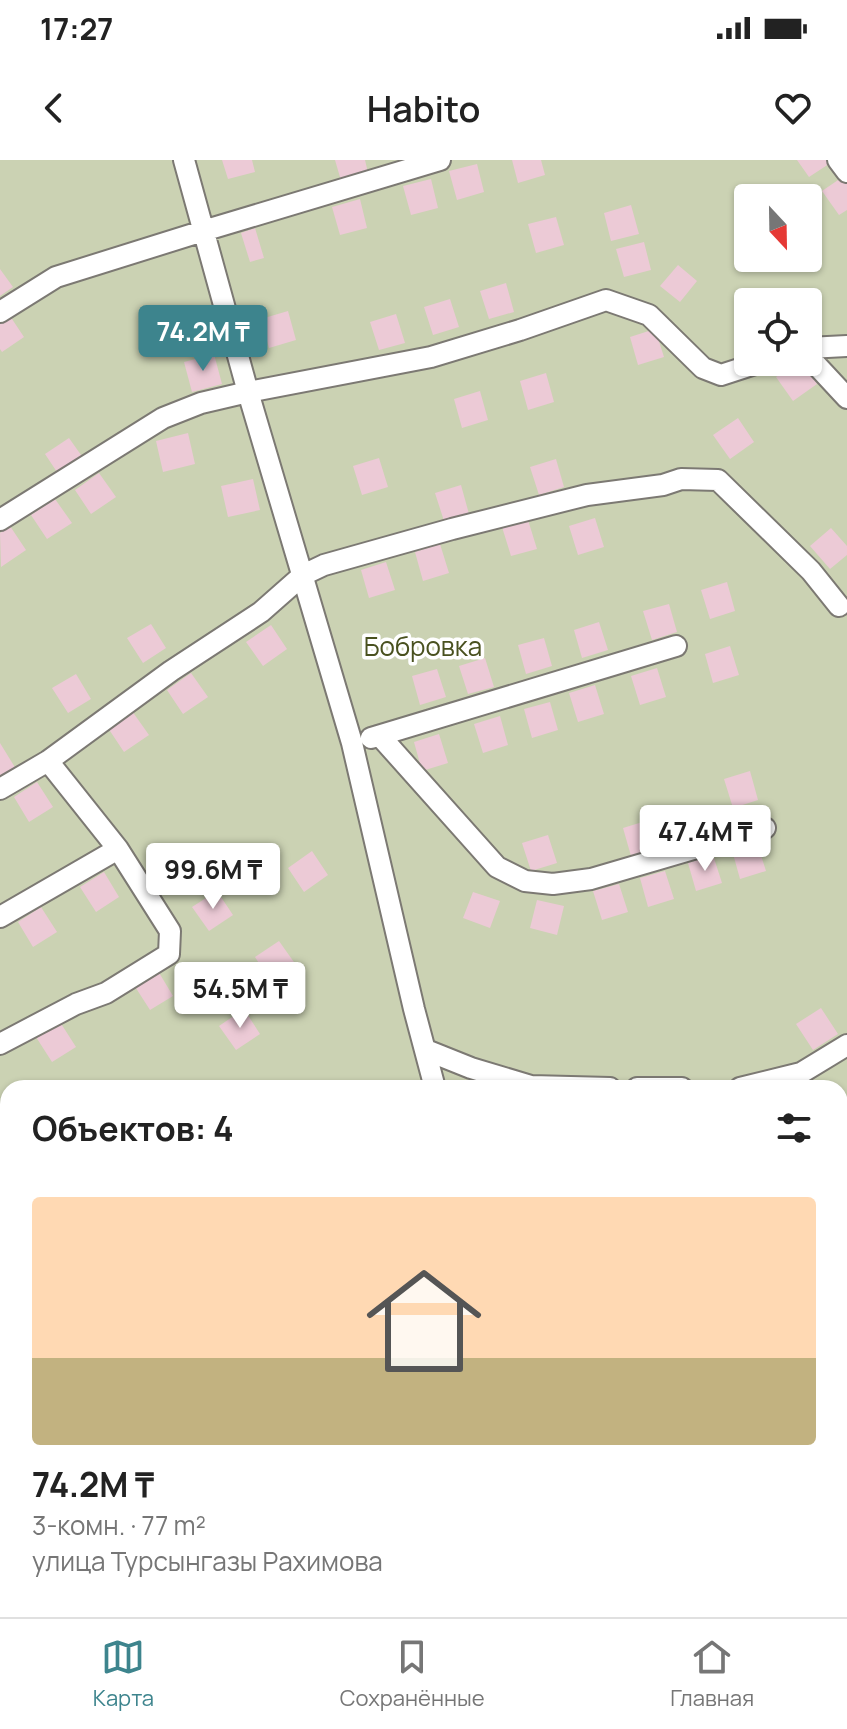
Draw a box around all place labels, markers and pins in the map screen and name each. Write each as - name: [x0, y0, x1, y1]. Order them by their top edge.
- pin: 74.2M ₸: [129, 305, 277, 373]
- pin: 47.4M ₸: [631, 805, 779, 873]
- pin: 99.6M ₸: [139, 843, 287, 911]
- pin: 54.5M ₸: [166, 962, 314, 1030]

